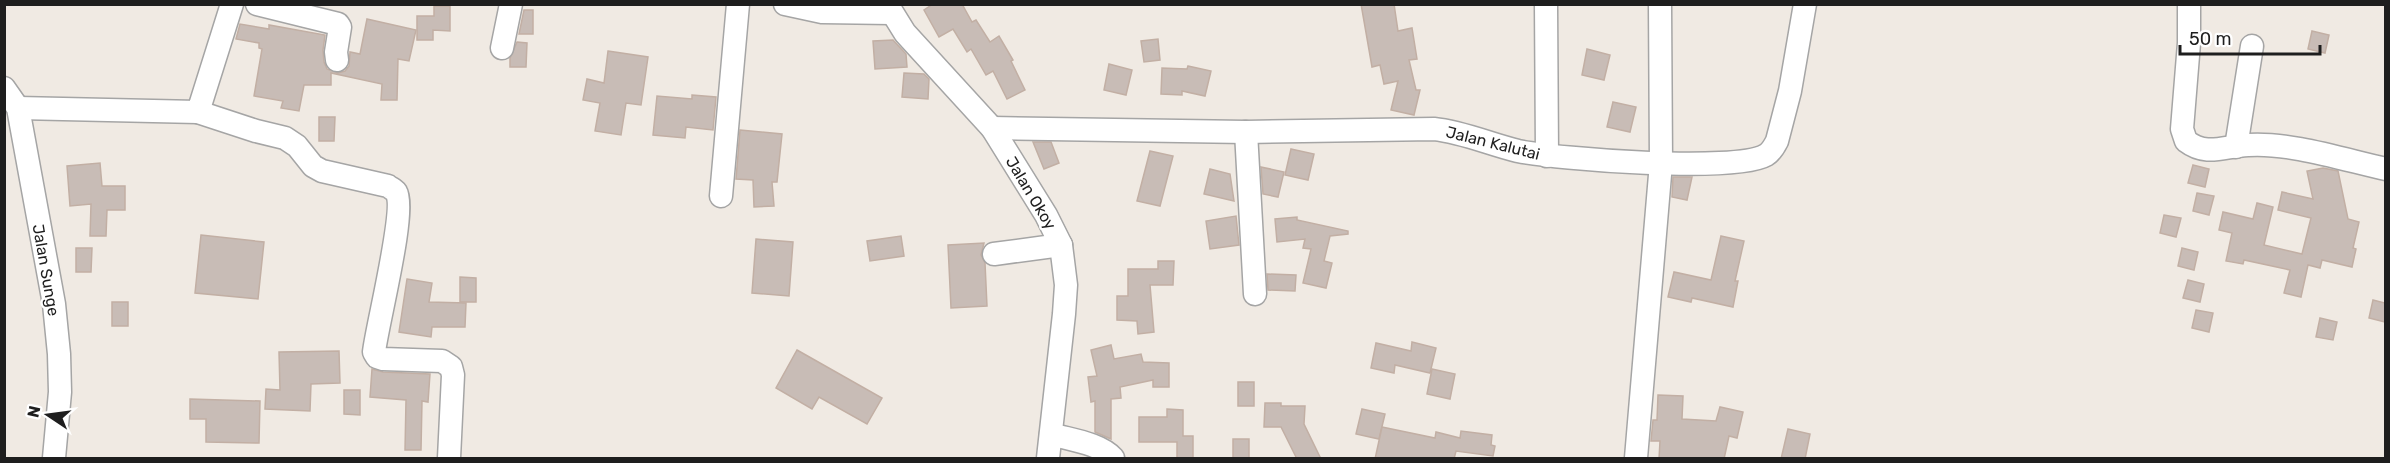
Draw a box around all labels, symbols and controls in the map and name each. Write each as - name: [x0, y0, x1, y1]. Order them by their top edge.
- scale bar: [2180, 18, 2320, 56]
- text: 50 m: [2189, 28, 2232, 50]
- street label: Jalan Kalutai: [1444, 122, 1542, 164]
- street label: Jalan Okoy: [1002, 153, 1060, 233]
- street label: Jalan Sunge: [29, 223, 63, 317]
- north arrow: [18, 385, 78, 445]
- text: N: [23, 404, 44, 419]

